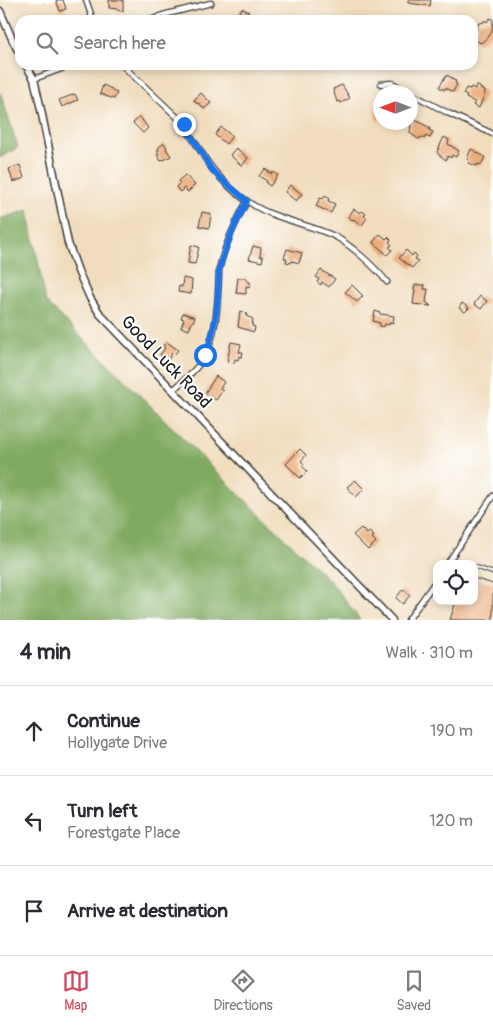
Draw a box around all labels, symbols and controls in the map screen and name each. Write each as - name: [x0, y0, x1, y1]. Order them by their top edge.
- search box: [15, 15, 478, 70]
- icon: search: [33, 29, 61, 57]
- text: Search here: [73, 31, 166, 55]
- north arrow: [373, 85, 418, 130]
- route end: [173, 113, 196, 136]
- street label: Good Luck Road: [116, 310, 216, 414]
- route start: [194, 344, 217, 367]
- map controls: [433, 560, 478, 605]
- button: locate: [433, 560, 478, 605]
- text: 4 min: [20, 639, 71, 666]
- text: Walk · 310 m: [386, 643, 473, 663]
- text: Continue: [67, 709, 140, 733]
- icon: ahead: [20, 717, 48, 745]
- text: 190 m: [430, 721, 473, 741]
- text: Hollygate Drive: [67, 733, 167, 753]
- text: Turn left: [67, 799, 137, 823]
- icon: left: [20, 807, 48, 835]
- text: 120 m: [429, 811, 473, 831]
- text: Forestgate Place: [67, 823, 180, 843]
- icon: arrive: [20, 897, 48, 925]
- text: Arrive at destination: [67, 899, 228, 923]
- tab: Map: [62, 967, 90, 1014]
- tab: Directions: [213, 967, 273, 1014]
- tab: Saved: [396, 967, 431, 1014]

